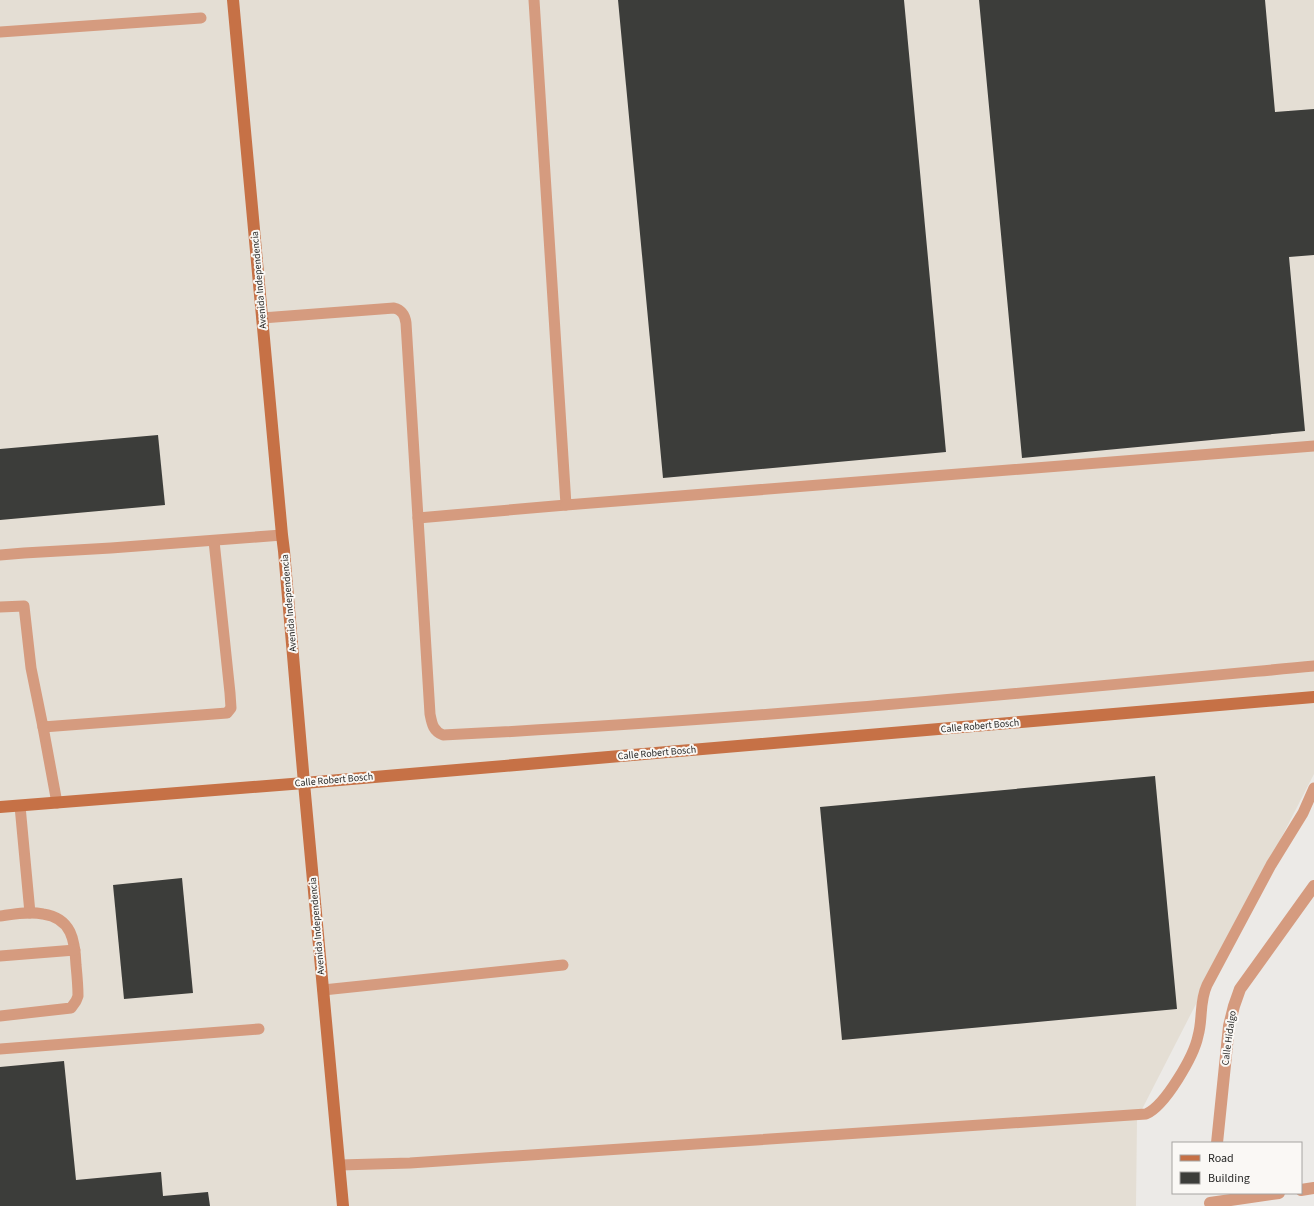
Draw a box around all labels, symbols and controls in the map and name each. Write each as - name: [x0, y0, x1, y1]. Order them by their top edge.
- street label: Avenida Independencia: [248, 231, 270, 329]
- street label: Avenida Independencia: [278, 554, 300, 652]
- street label: Calle Robert Bosch: [940, 716, 1020, 736]
- street label: Calle Robert Bosch: [617, 743, 697, 763]
- street label: Calle Robert Bosch: [294, 770, 374, 790]
- street label: Avenida Independencia: [306, 877, 328, 975]
- street label: Calle Hidalgo: [1218, 1010, 1240, 1066]
- legend: [1172, 1142, 1302, 1194]
- text: Road: [1208, 1150, 1234, 1167]
- text: Building: [1208, 1170, 1250, 1187]

